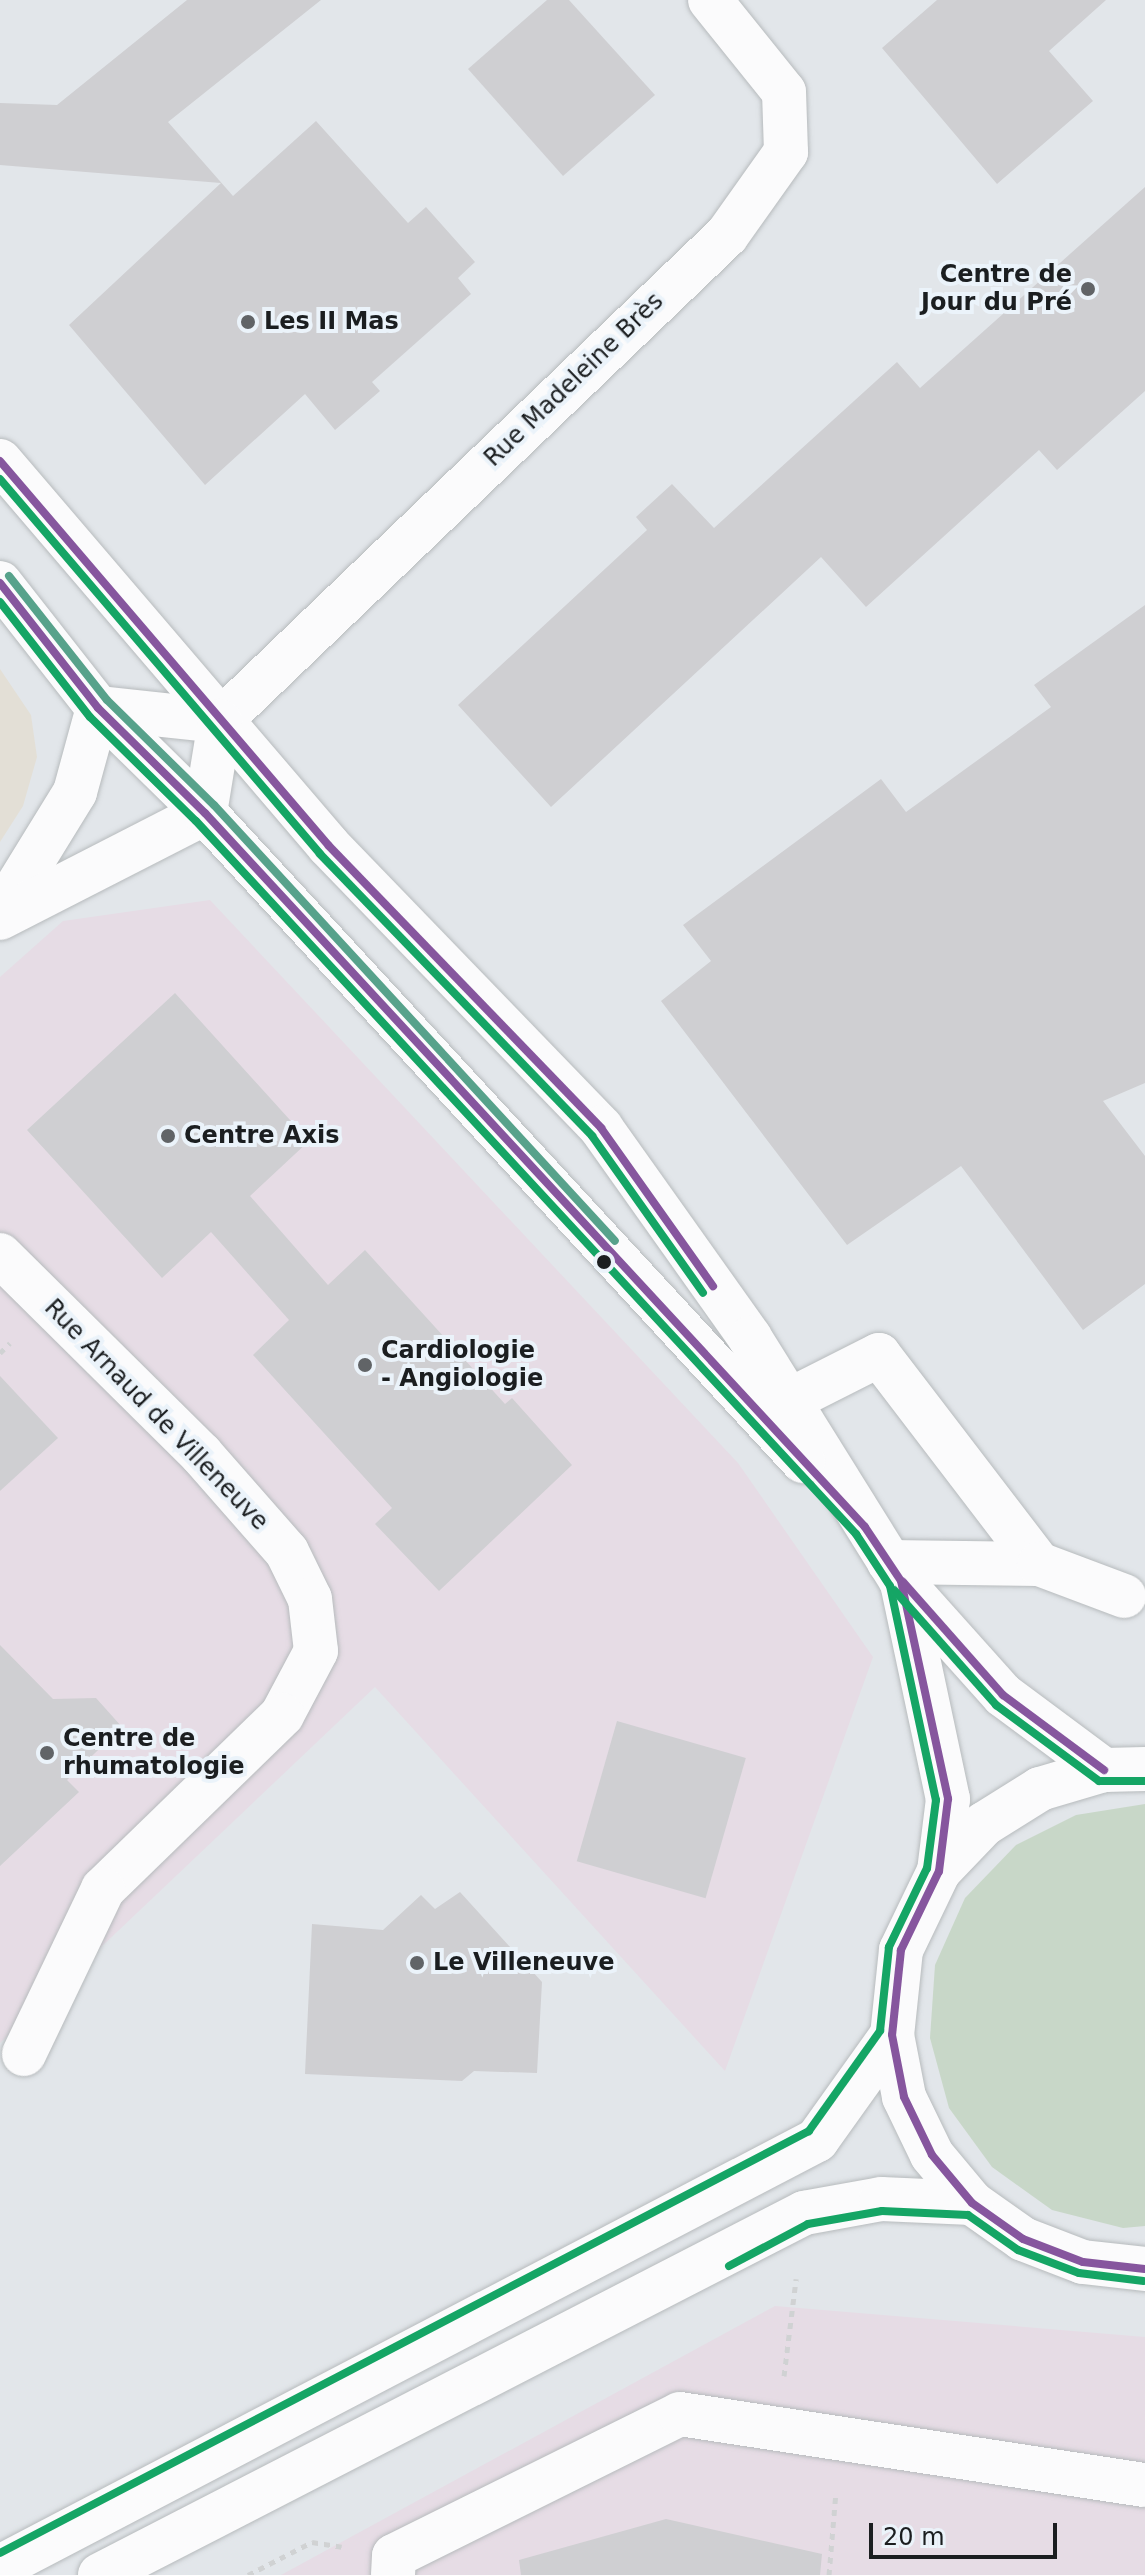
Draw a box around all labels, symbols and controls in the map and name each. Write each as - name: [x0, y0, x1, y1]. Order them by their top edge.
- place label: Centre de Jour du Pré: [921, 261, 1072, 317]
- marker: Centre de Jour du Pré: [1079, 280, 1097, 298]
- street label: Rue Madeleine Brès: [479, 287, 669, 473]
- place label: Les II Mas: [264, 308, 399, 336]
- marker: Les II Mas: [239, 313, 257, 331]
- place label: Centre Axis: [184, 1122, 339, 1150]
- marker: Centre Axis: [159, 1127, 177, 1145]
- unlabelled marker: [596, 1254, 612, 1270]
- street label: Rue Arnaud de Villeneuve: [38, 1294, 274, 1536]
- place label: Cardiologie - Angiologie: [381, 1337, 543, 1393]
- marker: Cardiologie - Angiologie: [356, 1356, 374, 1374]
- place label: Centre de rhumatologie: [63, 1725, 245, 1781]
- marker: Centre de rhumatologie: [38, 1744, 56, 1762]
- place label: Le Villeneuve: [433, 1949, 614, 1977]
- marker: Le Villeneuve: [408, 1954, 426, 1972]
- scale bar: [873, 2507, 1061, 2557]
- text: 20 m: [883, 2523, 945, 2551]

